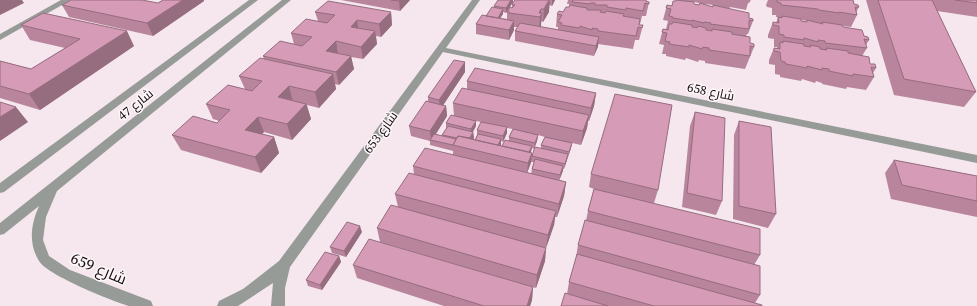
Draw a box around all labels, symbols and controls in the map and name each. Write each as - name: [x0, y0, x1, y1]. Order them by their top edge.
- street label: شارع 658: [686, 78, 736, 105]
- street label: شارع 47: [114, 85, 157, 124]
- street label: شارع 653: [360, 108, 401, 157]
- street label: شارع 659: [67, 246, 130, 291]

